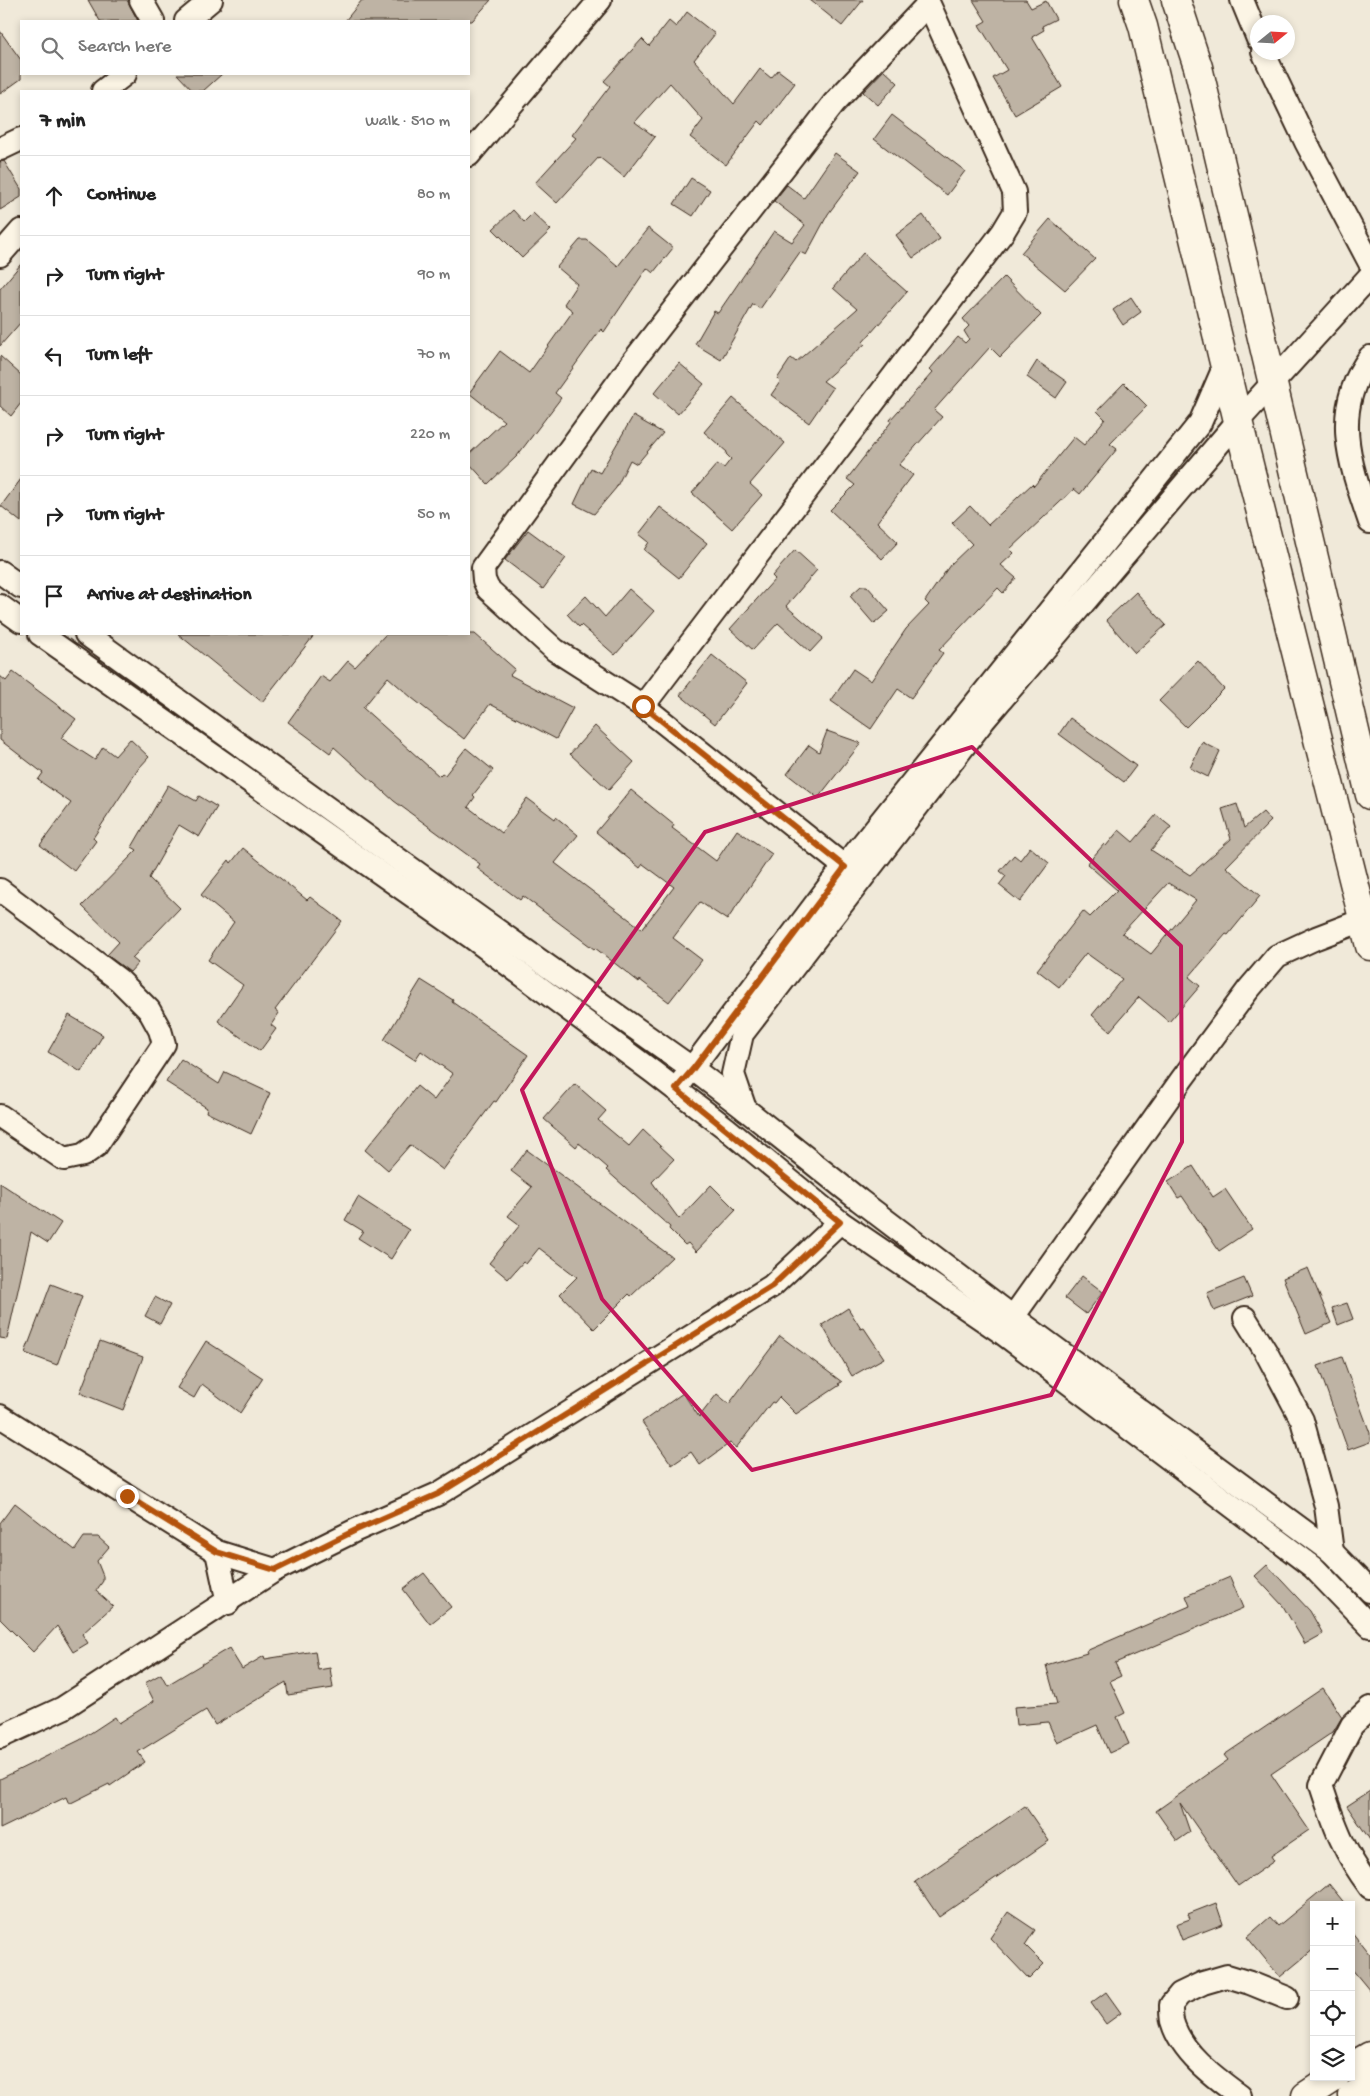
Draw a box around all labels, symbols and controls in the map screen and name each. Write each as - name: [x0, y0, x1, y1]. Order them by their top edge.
- north arrow: [1250, 15, 1295, 60]
- search box: [20, 20, 470, 75]
- icon: search: [38, 34, 66, 62]
- text: Search here: [78, 36, 172, 59]
- text: 7 min: [40, 110, 85, 135]
- text: Walk · 510 m: [365, 113, 450, 132]
- icon: ahead: [40, 182, 68, 210]
- text: Continue: [87, 184, 156, 207]
- text: 80 m: [417, 186, 450, 205]
- icon: right: [40, 262, 68, 290]
- text: Turn right: [87, 264, 163, 287]
- text: 90 m: [418, 266, 450, 285]
- icon: left: [40, 342, 68, 370]
- text: Turn left: [87, 344, 151, 367]
- text: 70 m: [417, 346, 450, 365]
- icon: right: [40, 422, 68, 450]
- text: Turn right: [87, 424, 163, 447]
- text: 220 m: [410, 426, 450, 445]
- icon: right: [40, 502, 68, 530]
- text: Turn right: [87, 504, 163, 527]
- text: 50 m: [417, 506, 450, 525]
- icon: arrive: [40, 582, 68, 610]
- text: Arrive at destination: [87, 584, 251, 607]
- route start: [632, 695, 655, 718]
- route end: [116, 1485, 139, 1508]
- map controls: [1310, 1901, 1355, 2081]
- button: +: [1310, 1901, 1355, 1946]
- button: −: [1310, 1946, 1355, 1991]
- button: locate: [1310, 1991, 1355, 2036]
- button: layers: [1310, 2036, 1355, 2081]

